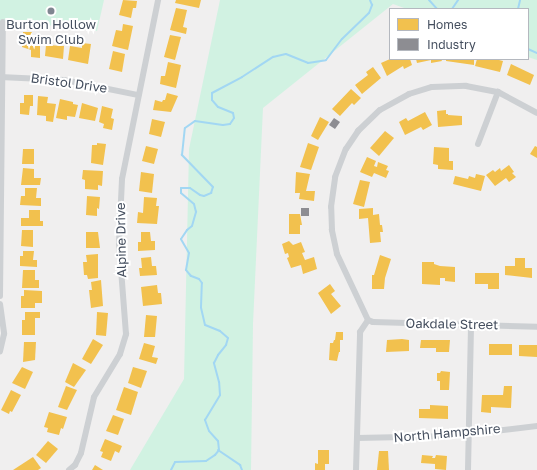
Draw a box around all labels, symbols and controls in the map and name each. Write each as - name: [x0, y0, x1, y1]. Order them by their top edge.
- marker: Burton Hollow Swim Club: [46, 6, 56, 16]
- legend: [389, 8, 529, 60]
- place label: Burton Hollow Swim Club: [6, 17, 96, 48]
- text: Homes: [427, 17, 467, 32]
- text: Industry: [427, 37, 476, 52]
- street label: Bristol Drive: [30, 70, 108, 96]
- street label: Alpine Drive: [113, 202, 129, 278]
- street label: Oakdale Street: [406, 315, 498, 333]
- street label: North Hampshire: [393, 421, 501, 445]

